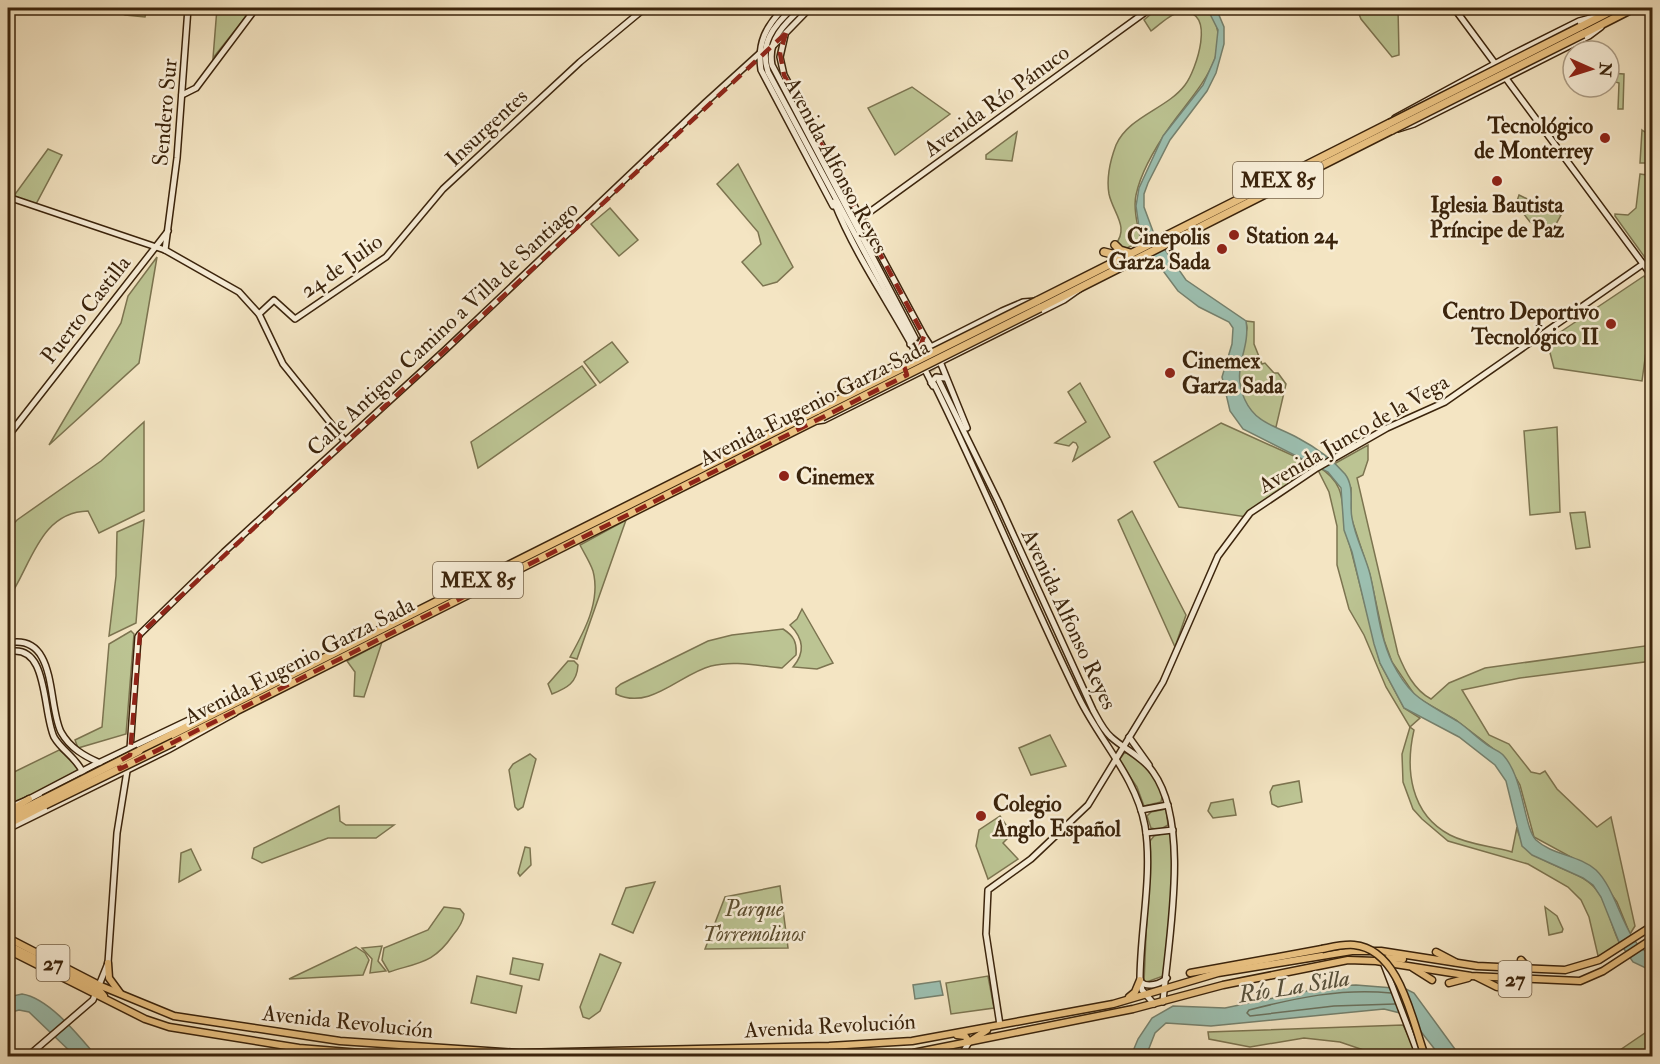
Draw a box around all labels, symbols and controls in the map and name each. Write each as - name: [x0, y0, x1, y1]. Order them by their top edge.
- street label: Avenida Río Pánuco: [917, 38, 1075, 164]
- north arrow: [1561, 39, 1621, 99]
- street label: Sendero Sur: [146, 56, 184, 167]
- text: N: [1595, 61, 1615, 78]
- street label: Avenida Alfonso Reyes: [777, 72, 894, 259]
- street label: Insurgentes: [440, 83, 534, 173]
- place label: Tecnológico de Monterrey: [1474, 112, 1594, 166]
- marker: Tecnológico de Monterrey: [1598, 131, 1612, 145]
- road number: MEX 85: [1233, 162, 1323, 198]
- marker: Iglesia Bautista Príncipe de Paz: [1490, 174, 1504, 188]
- place label: Iglesia Bautista Príncipe de Paz: [1430, 191, 1564, 245]
- street label: Calle Antiguo Camino a Villa de Santiago: [301, 195, 584, 462]
- place label: Station 24: [1246, 222, 1339, 250]
- place label: Cinepolis Garza Sada: [1109, 223, 1211, 276]
- street label: 24 de Julio: [295, 227, 388, 304]
- marker: Station 24: [1227, 228, 1241, 242]
- marker: Cinepolis Garza Sada: [1215, 242, 1229, 256]
- street label: Puerto Castilla: [35, 249, 137, 369]
- place label: Centro Deportivo Tecnológico II: [1442, 298, 1599, 352]
- marker: Centro Deportivo Tecnológico II: [1604, 317, 1618, 331]
- street label: Avenida Eugenio Garza Sada: [694, 332, 935, 474]
- place label: Cinemex Garza Sada: [1182, 347, 1284, 400]
- marker: Cinemex Garza Sada: [1163, 366, 1177, 380]
- street label: Avenida Junco de la Vega: [1252, 367, 1455, 500]
- place label: Cinemex: [796, 463, 875, 491]
- marker: Cinemex: [777, 469, 791, 483]
- street label: Avenida Alfonso Reyes: [1015, 524, 1123, 714]
- road number: MEX 85: [433, 562, 523, 598]
- street label: Avenida Eugenio Garza Sada: [179, 590, 420, 732]
- place label: Colegio Anglo Español: [992, 790, 1121, 844]
- marker: Colegio Anglo Español: [974, 809, 988, 823]
- park label: Parque Torremolinos: [703, 895, 806, 948]
- road number: 27: [36, 945, 70, 981]
- road number: 27: [1498, 961, 1532, 997]
- water label: Río La Silla: [1235, 962, 1352, 1011]
- street label: Avenida Revolución: [260, 999, 435, 1045]
- street label: Avenida Revolución: [743, 1008, 916, 1045]

